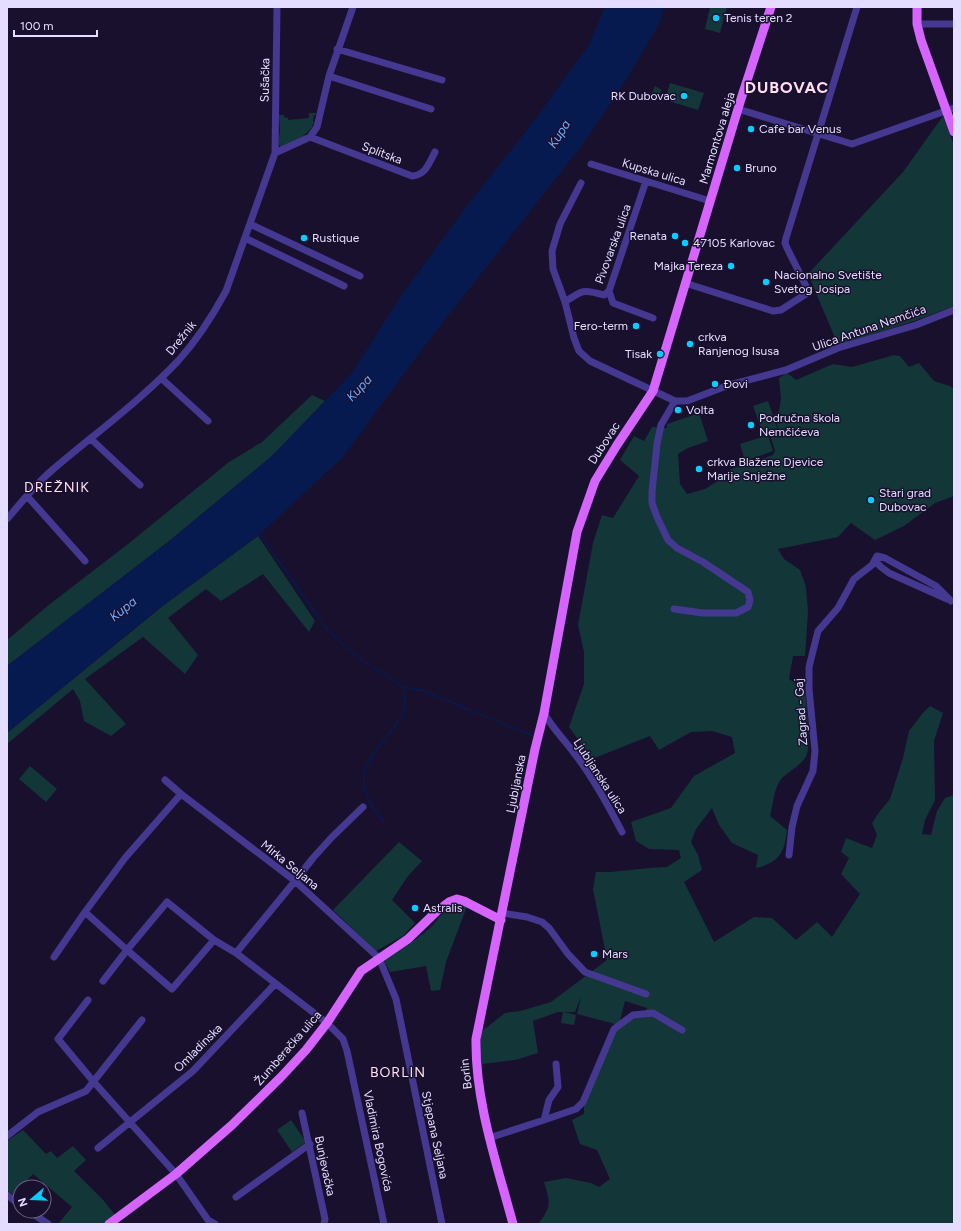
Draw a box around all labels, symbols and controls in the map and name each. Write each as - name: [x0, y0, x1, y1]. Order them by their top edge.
- place label: Tenis teren 2: [724, 11, 793, 25]
- scale bar: [14, 12, 97, 38]
- marker: Tenis teren 2: [711, 13, 721, 23]
- text: 100 m: [20, 19, 54, 33]
- street label: Sušačka: [258, 58, 272, 102]
- district label: DUBOVAC: [745, 78, 829, 97]
- place label: RK Dubovac: [611, 89, 677, 103]
- street label: Marmontova aleja: [696, 90, 738, 186]
- marker: RK Dubovac: [679, 91, 689, 101]
- water label: Kupa: [545, 117, 574, 151]
- place label: Cafe bar Venus: [759, 122, 842, 136]
- marker: Cafe bar Venus: [746, 124, 756, 134]
- street label: Splitska: [360, 139, 404, 167]
- street label: Kupska ulica: [620, 156, 688, 188]
- place label: Bruno: [745, 161, 777, 175]
- marker: Bruno: [732, 163, 742, 173]
- street label: Pivovarska ulica: [592, 202, 634, 286]
- place label: Renata: [629, 229, 667, 243]
- place label: Rustique: [312, 231, 360, 245]
- marker: Renata: [670, 231, 680, 241]
- marker: Rustique: [299, 233, 309, 243]
- place label: 47105 Karlovac: [693, 236, 775, 250]
- marker: 47105 Karlovac: [680, 238, 690, 248]
- place label: Majka Tereza: [654, 259, 723, 273]
- marker: Majka Tereza: [726, 261, 736, 271]
- place label: Nacionalno Svetište Svetog Josipa: [774, 268, 882, 296]
- marker: Nacionalno Svetište Svetog Josipa: [761, 277, 771, 287]
- street label: Ulica Antuna Nemčića: [810, 302, 928, 354]
- street label: Drežnik: [163, 318, 199, 358]
- place label: Fero-term: [574, 319, 628, 333]
- marker: Fero-term: [631, 321, 641, 331]
- place label: crkva Ranjenog Isusa: [698, 330, 779, 358]
- marker: crkva Ranjenog Isusa: [685, 339, 695, 349]
- place label: Tisak: [625, 347, 652, 361]
- marker: Tisak: [655, 349, 665, 359]
- water label: Kupa: [343, 371, 375, 404]
- place label: Đovi: [723, 377, 748, 391]
- marker: Đovi: [710, 379, 720, 389]
- place label: Volta: [686, 403, 714, 417]
- marker: Volta: [673, 405, 683, 415]
- place label: Područna škola Nemčićeva: [759, 411, 840, 439]
- street label: Dubovac: [585, 419, 623, 467]
- marker: Područna škola Nemčićeva: [746, 420, 756, 430]
- place label: crkva Blažene Djevice Marije Snježne: [707, 455, 824, 483]
- marker: crkva Blažene Djevice Marije Snježne: [694, 464, 704, 474]
- district label: DREŽNIK: [24, 479, 90, 496]
- place label: Stari grad Dubovac: [879, 486, 931, 514]
- marker: Stari grad Dubovac: [866, 495, 876, 505]
- water label: Kupa: [106, 593, 140, 624]
- street label: Zagrad - Gaj: [792, 678, 810, 746]
- street label: Ljubljanska ulica: [570, 736, 630, 816]
- street label: Ljubljanska: [503, 754, 529, 814]
- street label: Mirka Seljana: [258, 837, 322, 893]
- place label: Astralis: [423, 901, 463, 915]
- marker: Astralis: [410, 903, 420, 913]
- place label: Mars: [602, 947, 628, 961]
- marker: Mars: [589, 949, 599, 959]
- street label: Žumberačka ulica: [252, 1008, 324, 1088]
- street label: Omladinska: [171, 1021, 225, 1075]
- street label: Borlin: [457, 1058, 475, 1090]
- district label: BORLIN: [370, 1064, 426, 1081]
- street label: Vladimira Bogovića: [360, 1089, 396, 1193]
- street label: Stjepana Seljana: [419, 1090, 451, 1180]
- street label: Bunjevačka: [312, 1135, 338, 1197]
- north arrow: [12, 1179, 52, 1219]
- text: N: [15, 1196, 31, 1208]

